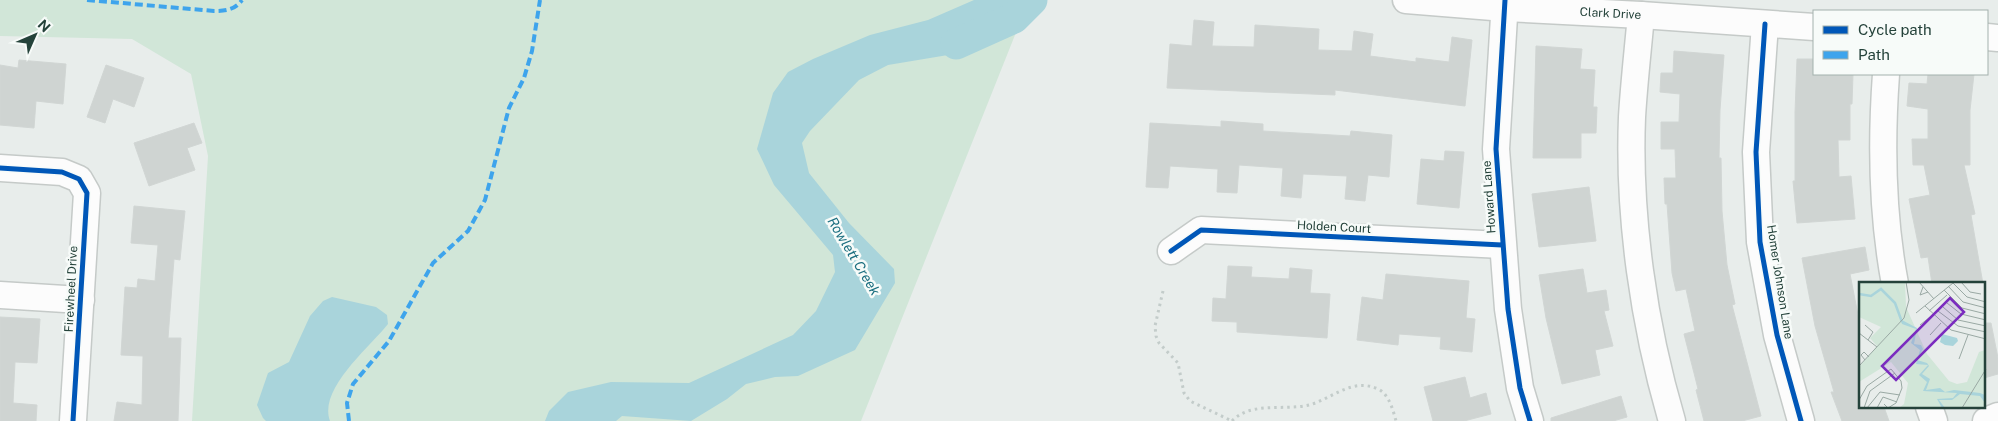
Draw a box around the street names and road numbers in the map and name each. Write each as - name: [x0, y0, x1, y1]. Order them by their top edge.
- street label: Clark Drive: [1579, 5, 1642, 22]
- street label: Howard Lane: [1479, 160, 1499, 234]
- street label: Holden Court: [1297, 218, 1372, 236]
- street label: Homer Johnson Lane: [1764, 224, 1796, 340]
- street label: Firewheel Drive: [62, 245, 80, 333]

